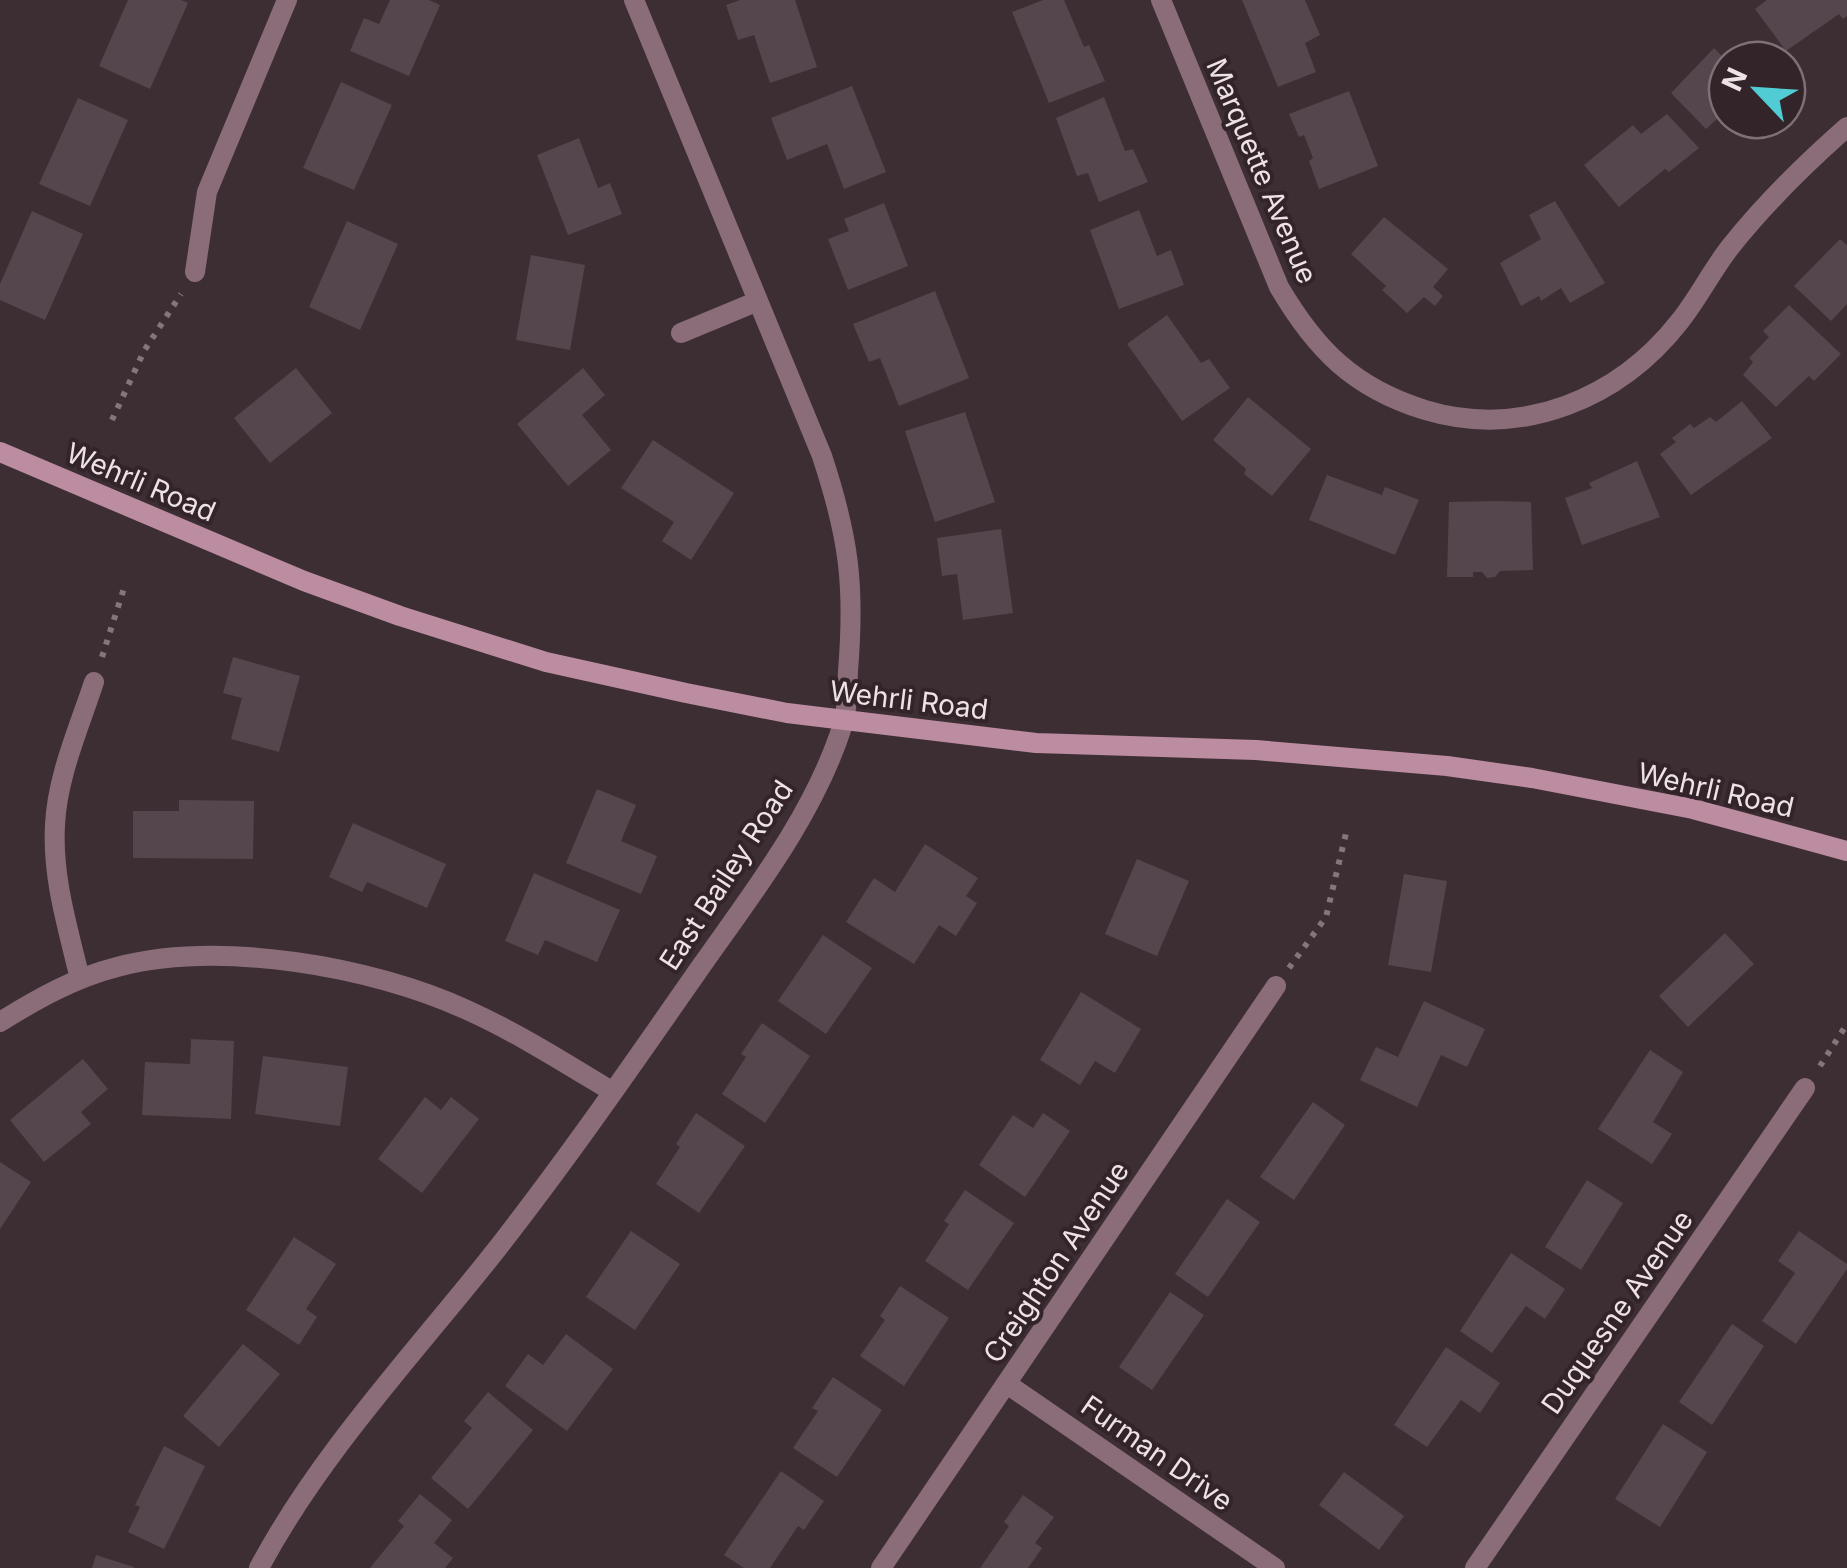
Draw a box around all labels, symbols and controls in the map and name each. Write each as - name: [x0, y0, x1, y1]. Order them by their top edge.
- north arrow: [1707, 40, 1807, 140]
- street label: Marquette Avenue: [1199, 53, 1325, 289]
- text: N: [1714, 63, 1754, 96]
- street label: Wehrli Road: [61, 435, 221, 529]
- street label: Wehrli Road: [828, 673, 990, 727]
- street label: Wehrli Road: [1635, 756, 1797, 824]
- street label: East Bailey Road: [652, 774, 800, 976]
- street label: Creighton Avenue: [976, 1155, 1136, 1369]
- street label: Duquesne Avenue: [1534, 1204, 1700, 1420]
- street label: Furman Drive: [1075, 1388, 1239, 1518]

